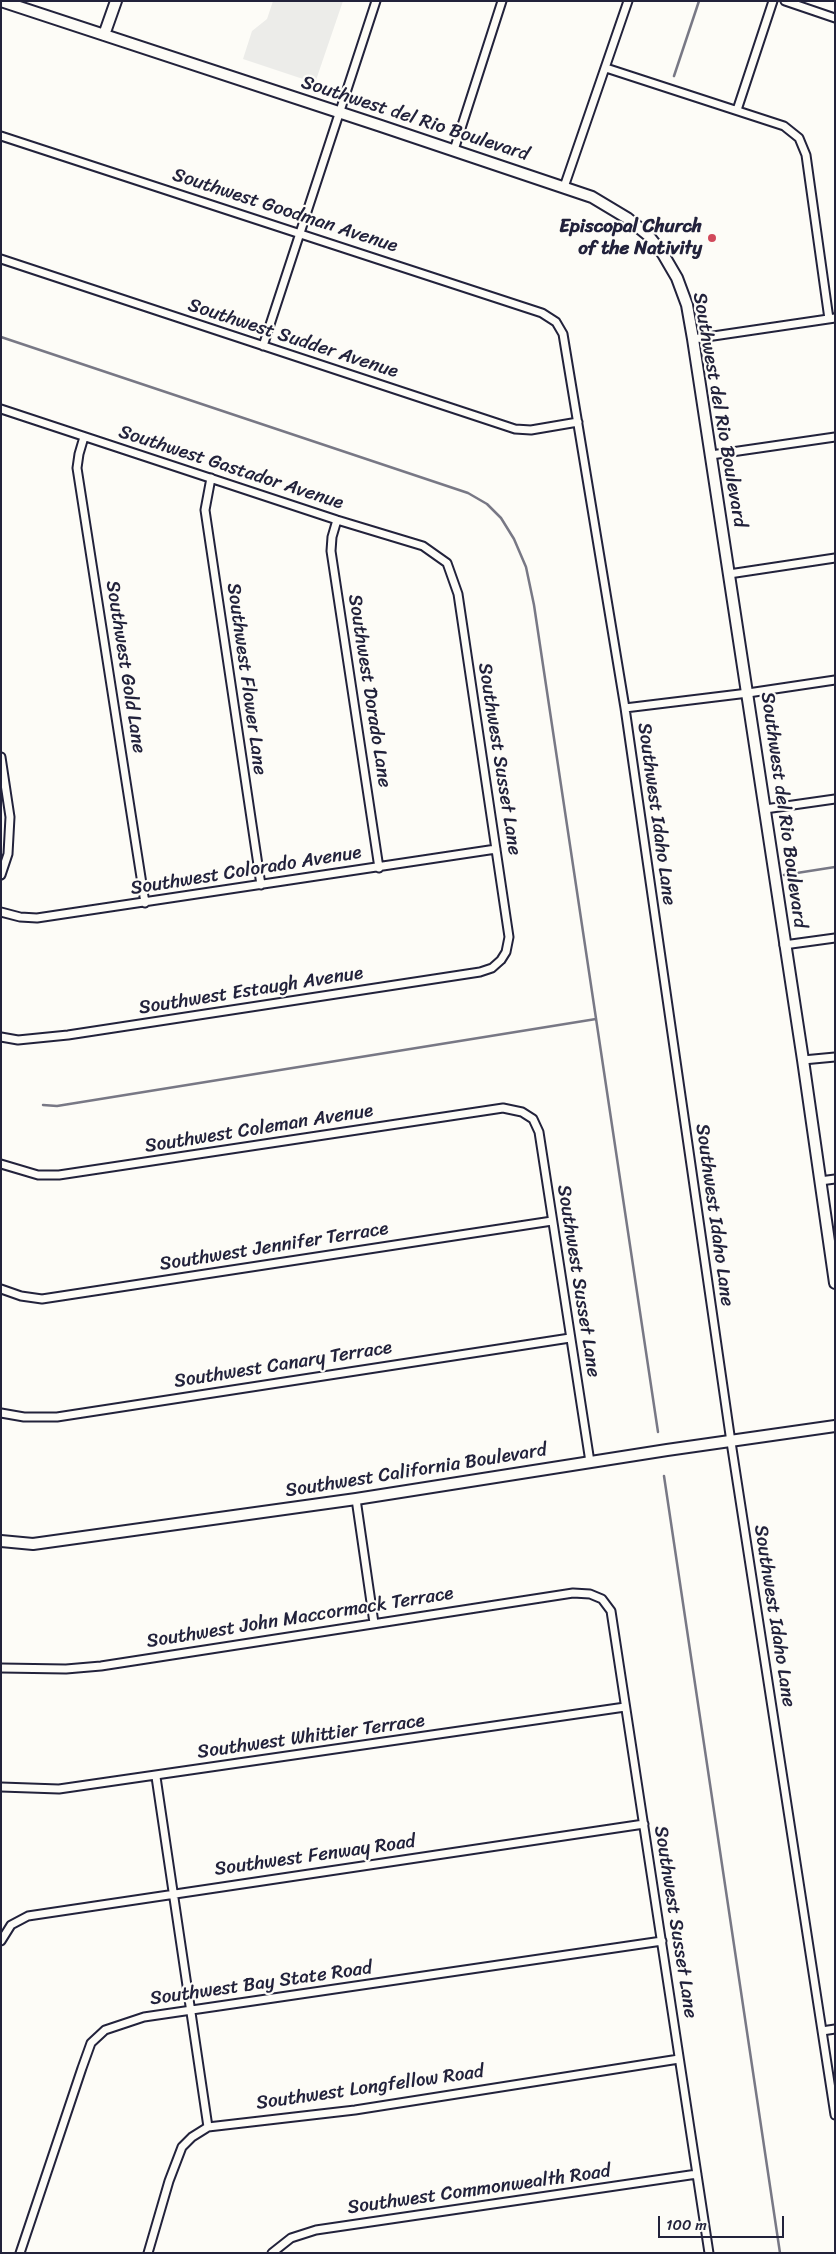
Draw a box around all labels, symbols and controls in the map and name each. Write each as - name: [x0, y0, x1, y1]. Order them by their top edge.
- street label: Southwest del Rio Boulevard: [298, 71, 532, 167]
- street label: Southwest Goodman Avenue: [169, 164, 401, 258]
- place label: Episcopal Church of the Nativity: [559, 216, 702, 260]
- marker: Episcopal Church of the Nativity: [706, 232, 718, 244]
- street label: Southwest del Rio Boulevard: [687, 291, 751, 529]
- street label: Southwest Sudder Avenue: [185, 294, 401, 384]
- street label: Southwest Gastador Avenue: [116, 421, 346, 515]
- street label: Southwest Gold Lane: [100, 579, 150, 755]
- street label: Southwest Flower Lane: [221, 582, 271, 776]
- street label: Southwest Dorado Lane: [342, 593, 396, 789]
- street label: Southwest Susset Lane: [473, 661, 525, 857]
- street label: Southwest del Rio Boulevard: [755, 690, 811, 930]
- street label: Southwest Idaho Lane: [632, 721, 680, 907]
- street label: Southwest Colorado Avenue: [129, 841, 363, 901]
- street label: Southwest Estaugh Avenue: [137, 962, 365, 1020]
- street label: Southwest Coleman Avenue: [143, 1100, 375, 1158]
- street label: Southwest Idaho Lane: [690, 1122, 738, 1308]
- street label: Southwest Susset Lane: [552, 1183, 604, 1379]
- street label: Southwest Jennifer Terrace: [158, 1218, 390, 1276]
- street label: Southwest Canary Terrace: [172, 1337, 394, 1393]
- street label: Southwest California Boulevard: [284, 1439, 548, 1503]
- street label: Southwest Idaho Lane: [748, 1523, 800, 1709]
- street label: Southwest John Maccormack Terrace: [145, 1582, 455, 1654]
- street label: Southwest Whittier Terrace: [196, 1710, 426, 1764]
- street label: Southwest Susset Lane: [649, 1824, 701, 2020]
- street label: Southwest Fenway Road: [213, 1831, 417, 1881]
- street label: Southwest Bay State Road: [148, 1957, 374, 2011]
- street label: Southwest Longfellow Road: [255, 2061, 485, 2115]
- street label: Southwest Commonwealth Road: [346, 2160, 612, 2220]
- scale bar: [661, 2206, 787, 2238]
- text: 100 m: [666, 2212, 707, 2238]

